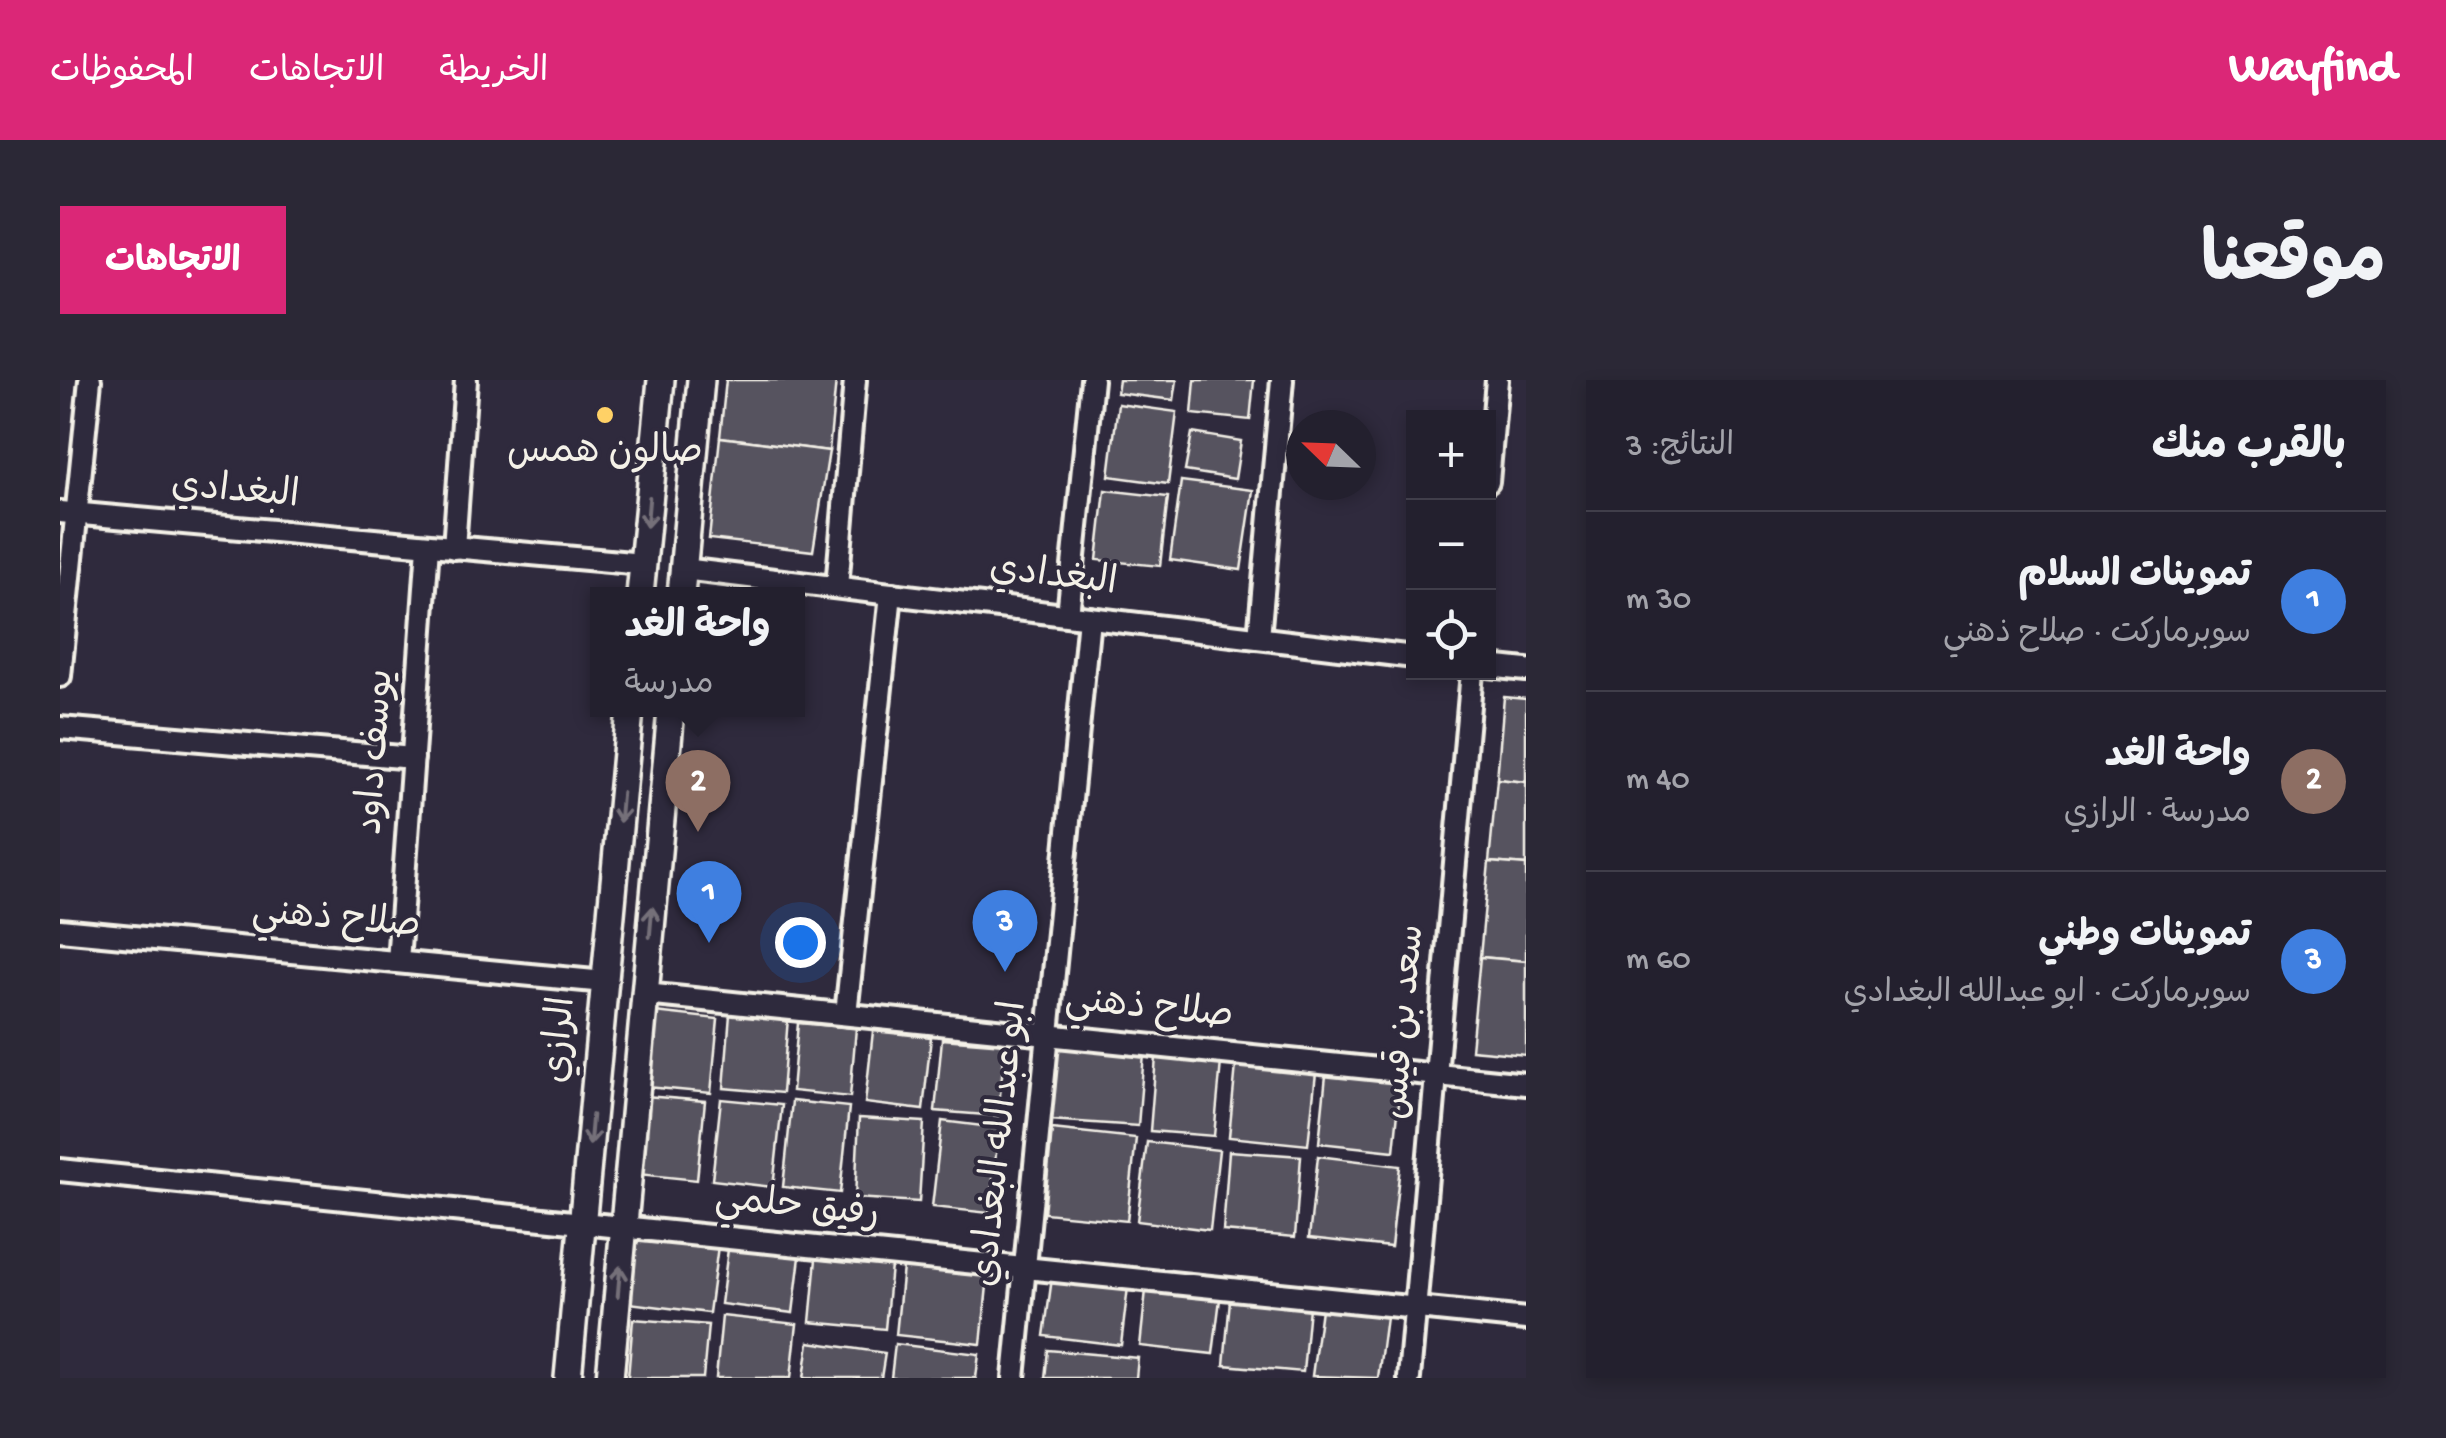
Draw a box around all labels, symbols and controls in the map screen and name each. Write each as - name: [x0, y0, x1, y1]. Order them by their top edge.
- text: Wayfind: [2229, 42, 2396, 99]
- text: المحفوظات: [50, 53, 194, 94]
- text: الاتجاهات: [249, 53, 384, 94]
- text: الخريطة: [439, 53, 548, 94]
- button: الاتجاهات: [60, 206, 286, 314]
- text: موقعنا: [2201, 225, 2386, 308]
- marker: صالون همس: [594, 404, 616, 426]
- north arrow: [1286, 410, 1376, 500]
- map controls: [1406, 410, 1496, 680]
- button: +: [1406, 410, 1496, 500]
- text: بالقرب منك: [2152, 425, 2346, 474]
- text: النتائج: 3: [1626, 429, 1734, 467]
- place label: صالون همس: [507, 431, 703, 476]
- street label: البغدادي: [169, 464, 301, 521]
- one-way arrow: [639, 495, 658, 527]
- button: −: [1406, 500, 1496, 590]
- street label: البغدادي: [987, 547, 1119, 608]
- text: تموينات السلام: [2018, 556, 2251, 600]
- text: 30 m: [1626, 582, 1691, 620]
- text: 1: [2307, 582, 2320, 620]
- popup: [590, 587, 805, 717]
- button: locate: [1406, 590, 1496, 680]
- text: واحة الغد: [624, 607, 771, 651]
- text: سوبرماركت · صلاح ذهني: [1943, 616, 2251, 654]
- text: مدرسة: [624, 667, 714, 705]
- street label: يوسف داود: [349, 668, 406, 836]
- text: واحة الغد: [2105, 736, 2251, 780]
- pin: 2: [666, 750, 730, 832]
- text: 40 m: [1626, 762, 1690, 800]
- text: 2: [2306, 762, 2321, 800]
- one-way arrow: [611, 790, 630, 822]
- text: مدرسة · الرازي: [2064, 796, 2251, 834]
- pin: 1: [676, 860, 742, 943]
- pin: 3: [972, 890, 1038, 972]
- street label: صلاح ذهني: [250, 891, 422, 955]
- one-way arrow: [642, 907, 661, 939]
- text: تموينات وطني: [2038, 916, 2251, 960]
- your location: [775, 917, 826, 968]
- street label: سعد بن قيس: [1376, 923, 1436, 1121]
- text: 60 m: [1626, 942, 1691, 980]
- text: 3: [2305, 942, 2322, 980]
- text: سوبرماركت · ابو عبدالله البغدادي: [1843, 976, 2251, 1014]
- street label: صلاح ذهني: [1062, 978, 1235, 1046]
- street label: الرازي: [535, 995, 588, 1085]
- street label: ابو عبدالله البغدادي: [964, 999, 1039, 1289]
- one-way arrow: [582, 1114, 601, 1146]
- street label: رفيق حلمي: [712, 1177, 882, 1244]
- one-way arrow: [609, 1265, 628, 1297]

